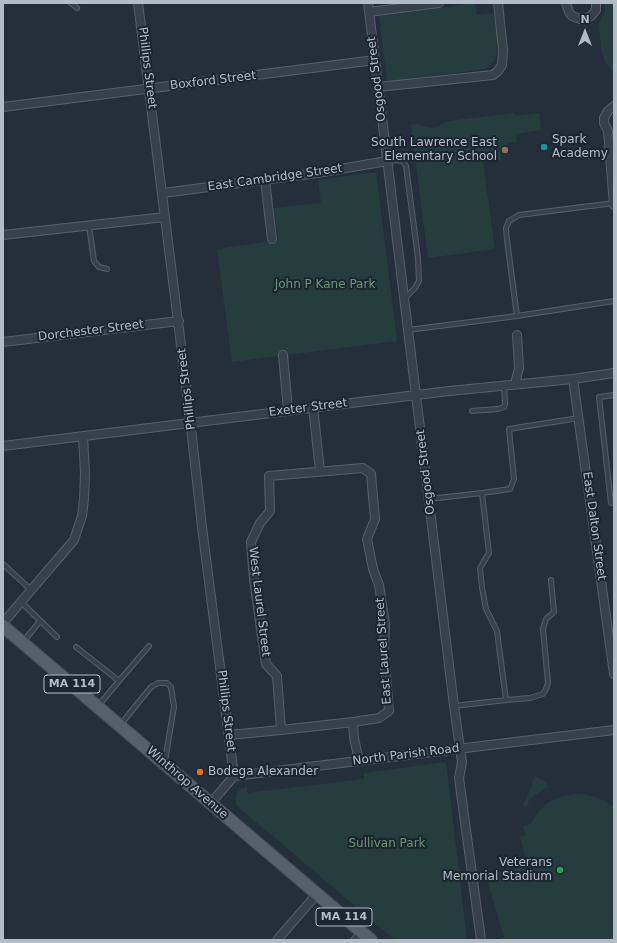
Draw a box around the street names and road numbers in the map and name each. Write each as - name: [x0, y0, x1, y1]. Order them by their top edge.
- street label: Phillips Street: [135, 26, 159, 110]
- street label: Osgood Street: [365, 35, 389, 123]
- street label: Boxford Street: [169, 69, 257, 93]
- street label: East Cambridge Street: [207, 161, 343, 195]
- street label: Dorchester Street: [37, 317, 145, 345]
- street label: Phillips Street: [175, 347, 199, 431]
- street label: Exeter Street: [268, 396, 348, 420]
- street label: Osgood Street: [414, 428, 438, 516]
- street label: East Dalton Street: [579, 471, 609, 581]
- street label: West Laurel Street: [245, 546, 273, 658]
- street label: East Laurel Street: [373, 597, 395, 705]
- street label: Phillips Street: [214, 669, 238, 753]
- road number: MA 114: [44, 675, 100, 693]
- street label: North Parish Road: [352, 741, 460, 769]
- street label: Winthrop Avenue: [143, 744, 231, 822]
- road number: MA 114: [316, 908, 372, 926]

